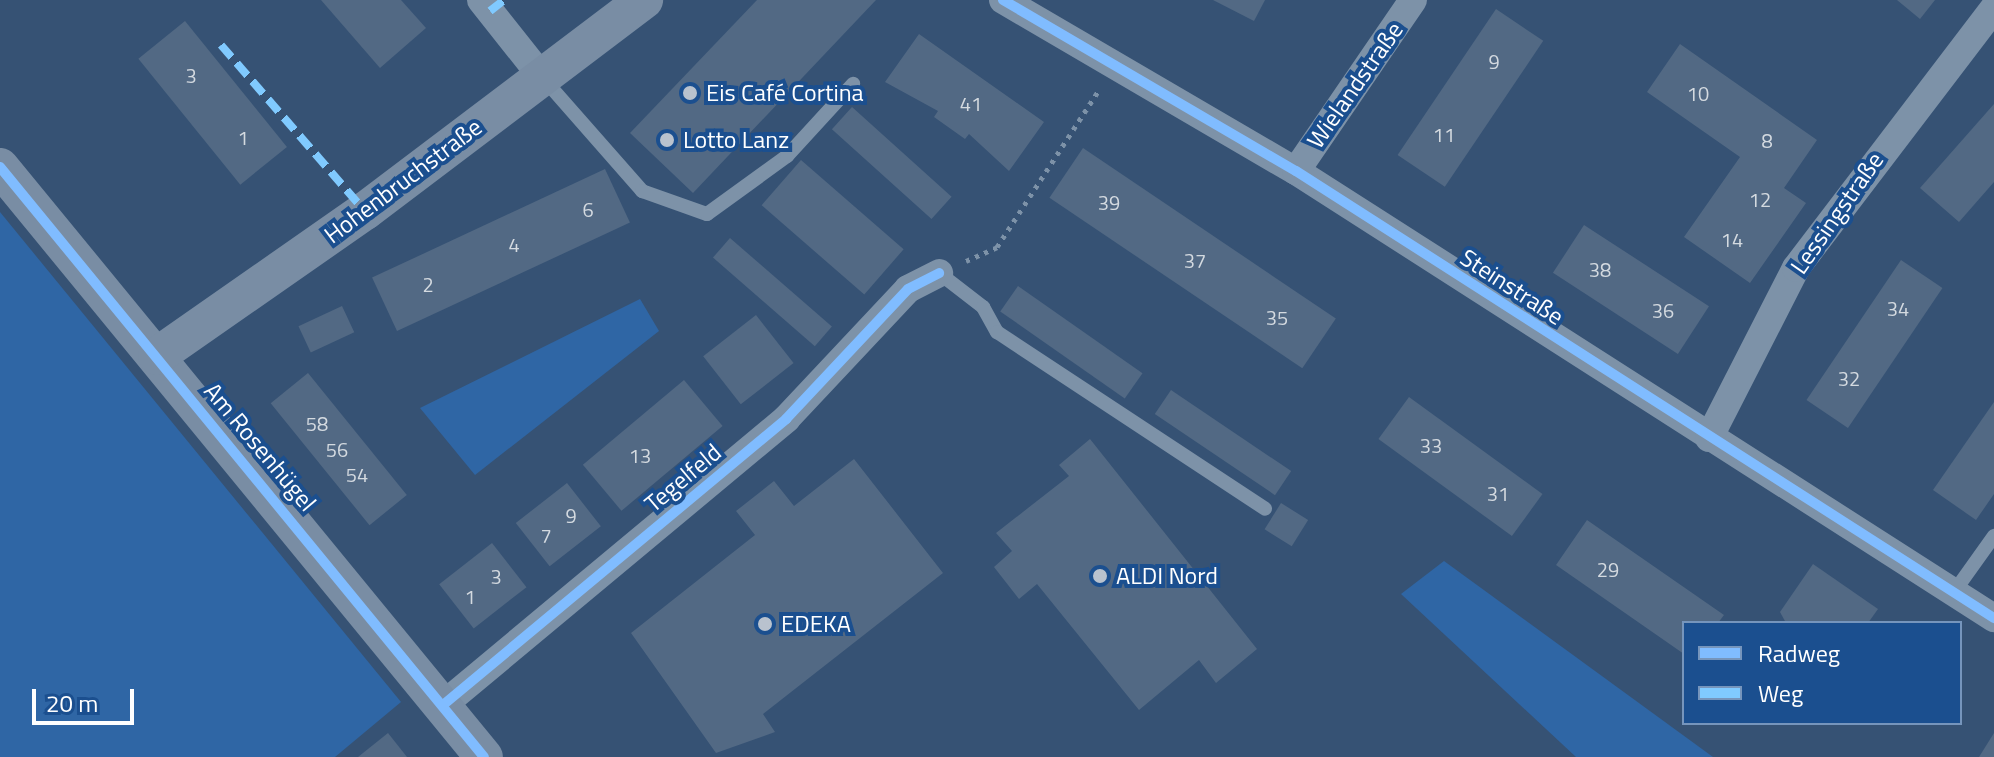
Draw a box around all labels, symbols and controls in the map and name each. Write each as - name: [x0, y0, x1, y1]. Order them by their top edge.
- street label: Wielandstraße: [1301, 16, 1409, 154]
- house number: 9: [1488, 49, 1500, 73]
- house number: 3: [185, 63, 197, 87]
- place label: Eis Café Cortina: [706, 79, 864, 107]
- house number: 10: [1687, 81, 1709, 105]
- marker: Eis Café Cortina: [681, 84, 699, 102]
- house number: 41: [960, 91, 982, 115]
- street label: Hohenbruchstraße: [319, 112, 487, 250]
- house number: 11: [1433, 122, 1455, 146]
- house number: 1: [237, 125, 249, 149]
- place label: Lotto Lanz: [683, 126, 789, 154]
- house number: 8: [1761, 128, 1773, 152]
- marker: Lotto Lanz: [658, 131, 676, 149]
- street label: Lessingstraße: [1784, 147, 1890, 279]
- house number: 12: [1749, 187, 1771, 211]
- house number: 39: [1098, 190, 1120, 214]
- house number: 6: [582, 197, 594, 221]
- house number: 14: [1721, 227, 1743, 251]
- house number: 4: [508, 232, 520, 256]
- street label: Steinstraße: [1455, 243, 1569, 331]
- house number: 37: [1184, 248, 1206, 272]
- house number: 38: [1589, 257, 1611, 281]
- house number: 2: [422, 272, 434, 296]
- house number: 34: [1887, 296, 1909, 320]
- house number: 36: [1652, 298, 1674, 322]
- house number: 35: [1266, 305, 1288, 329]
- house number: 32: [1838, 366, 1860, 390]
- street label: Am Rosenhügel: [198, 377, 322, 517]
- house number: 58: [306, 411, 328, 435]
- house number: 33: [1420, 433, 1442, 457]
- house number: 56: [326, 437, 348, 461]
- street label: Tegelfeld: [639, 438, 727, 518]
- house number: 13: [629, 443, 651, 467]
- house number: 54: [346, 462, 368, 486]
- house number: 31: [1487, 481, 1509, 505]
- house number: 9: [565, 503, 577, 527]
- house number: 7: [540, 523, 552, 547]
- house number: 29: [1597, 557, 1619, 581]
- place label: ALDI Nord: [1116, 562, 1218, 590]
- house number: 3: [490, 564, 502, 588]
- marker: ALDI Nord: [1091, 567, 1109, 585]
- house number: 1: [464, 584, 476, 608]
- place label: EDEKA: [781, 610, 851, 638]
- marker: EDEKA: [756, 615, 774, 633]
- legend: [1682, 621, 1962, 725]
- text: Radweg: [1758, 635, 1840, 671]
- scale bar: [36, 673, 138, 723]
- text: Weg: [1758, 675, 1803, 711]
- text: 20 m: [46, 685, 98, 721]

